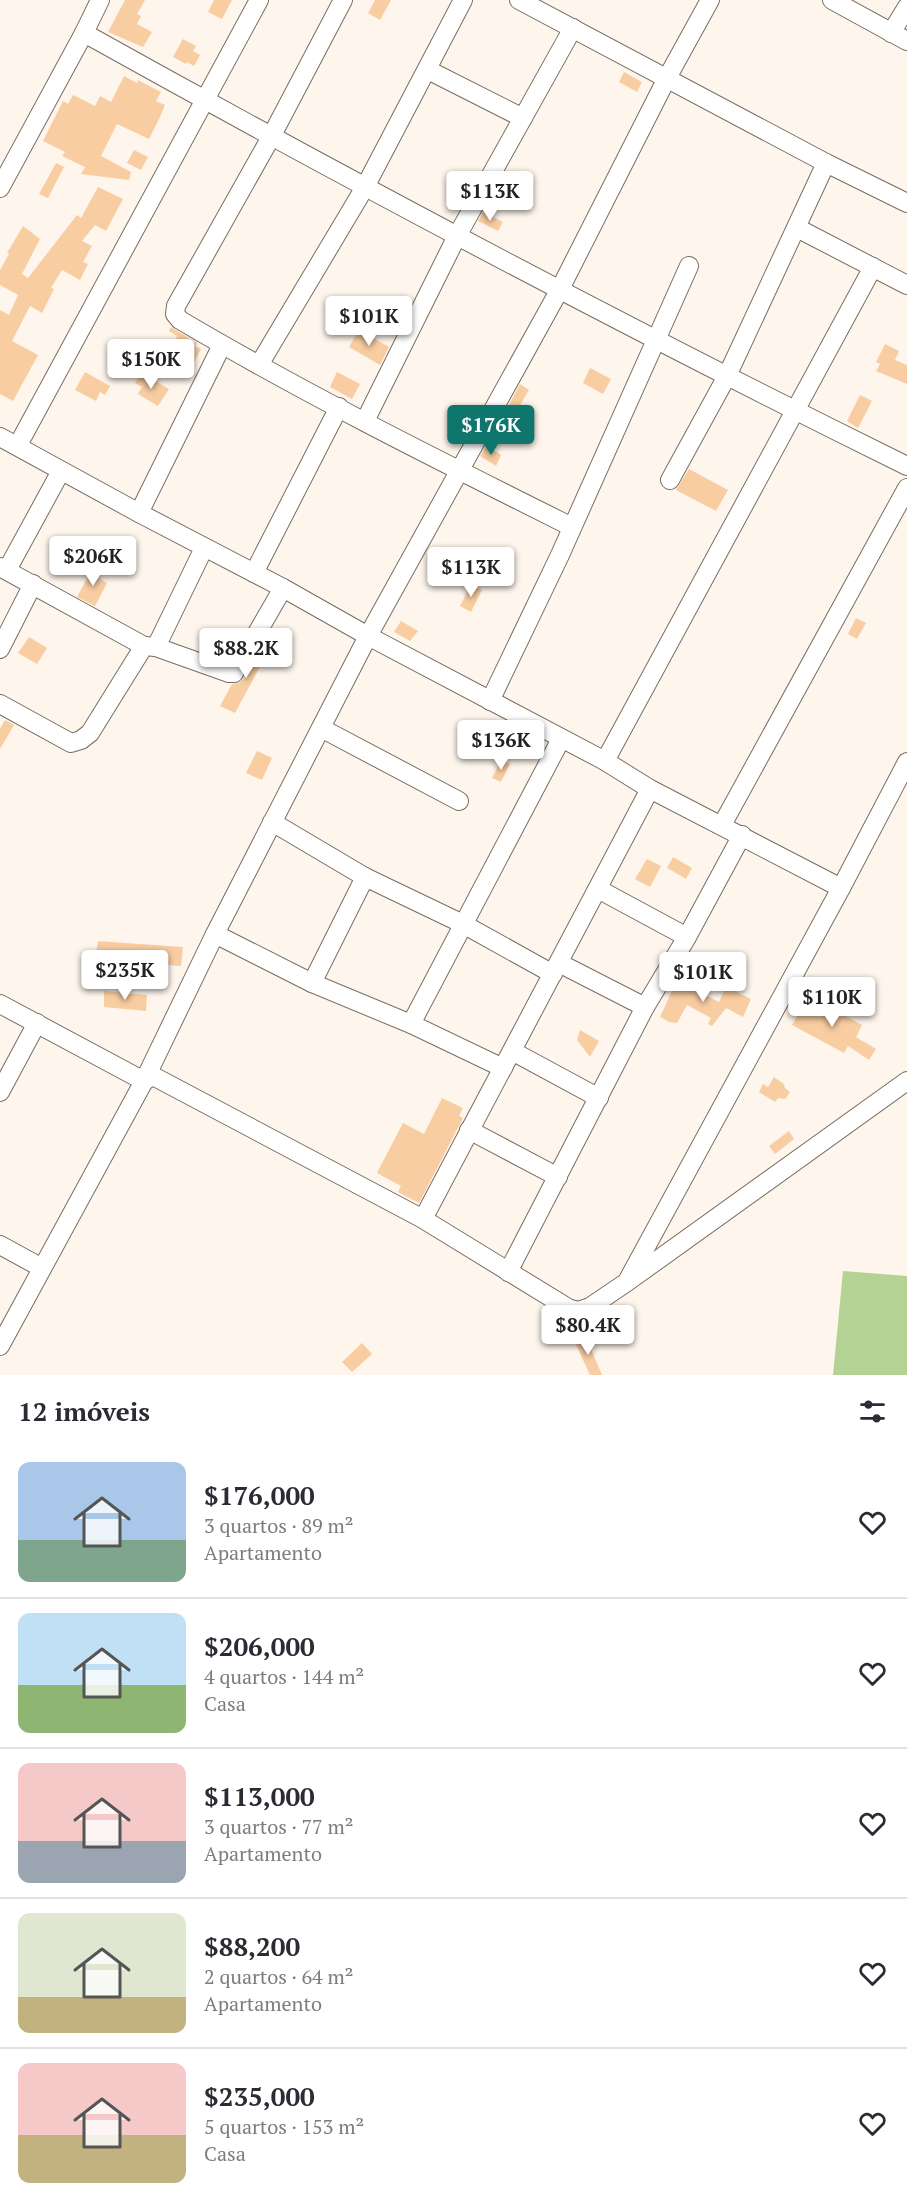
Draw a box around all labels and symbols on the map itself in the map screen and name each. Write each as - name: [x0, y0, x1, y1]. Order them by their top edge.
- pin: $113K: [448, 171, 532, 222]
- pin: $101K: [327, 296, 411, 347]
- pin: $150K: [109, 339, 193, 390]
- pin: $176K: [449, 405, 533, 456]
- pin: $206K: [51, 536, 135, 587]
- pin: $113K: [429, 547, 513, 598]
- pin: $88.2K: [197, 628, 295, 679]
- pin: $136K: [459, 720, 543, 771]
- pin: $235K: [83, 950, 167, 1001]
- pin: $101K: [661, 952, 745, 1003]
- pin: $110K: [790, 977, 874, 1028]
- pin: $80.4K: [539, 1305, 637, 1356]

